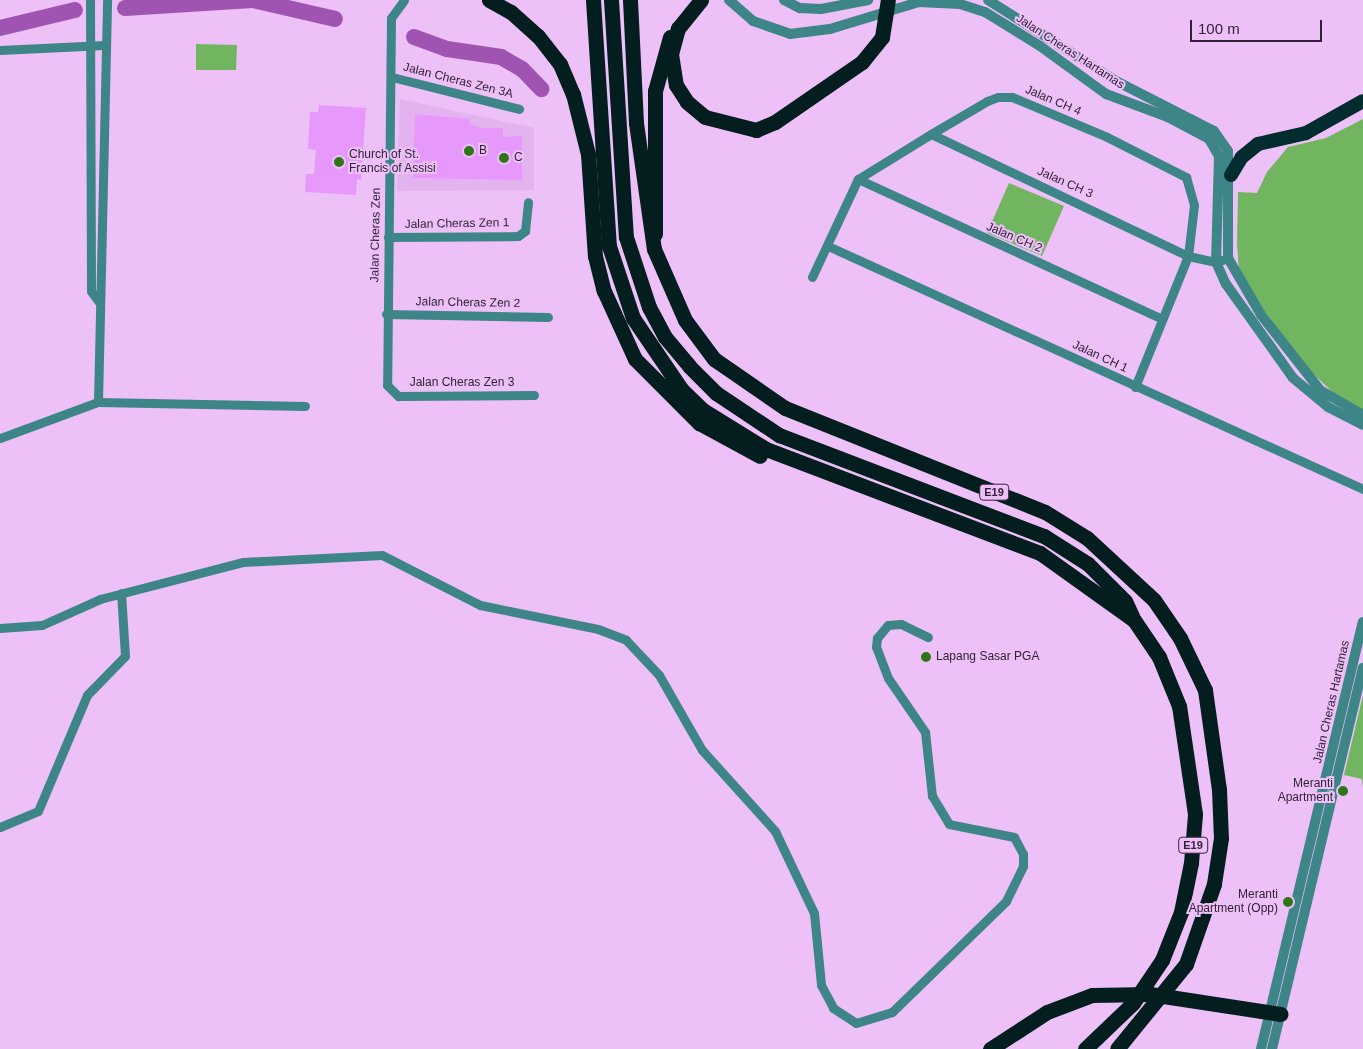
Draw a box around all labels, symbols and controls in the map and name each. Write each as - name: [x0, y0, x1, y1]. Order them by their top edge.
- scale bar: [1193, 10, 1326, 42]
- street label: Jalan Cheras Hartamas: [1013, 12, 1127, 92]
- text: 100 m: [1198, 20, 1240, 37]
- street label: Jalan Cheras Zen 3A: [402, 60, 514, 102]
- street label: Jalan CH 4: [1023, 83, 1083, 119]
- place label: B: [479, 144, 487, 158]
- marker: B: [463, 145, 475, 157]
- place label: Church of St. Francis of Assisi: [349, 148, 436, 176]
- place label: C: [514, 151, 523, 165]
- marker: C: [498, 152, 510, 164]
- marker: Church of St. Francis of Assisi: [333, 156, 345, 168]
- street label: Jalan CH 3: [1035, 164, 1095, 202]
- street label: Jalan Cheras Zen: [368, 188, 384, 282]
- street label: Jalan Cheras Zen 1: [405, 216, 509, 232]
- street label: Jalan CH 2: [984, 220, 1044, 256]
- street label: Jalan Cheras Zen 2: [416, 295, 520, 311]
- street label: Jalan CH 1: [1070, 338, 1130, 376]
- street label: Jalan Cheras Zen 3: [410, 376, 514, 390]
- road number: E19: [979, 484, 1009, 501]
- street label: Jalan Cheras Hartamas: [1311, 639, 1353, 765]
- place label: Lapang Sasar PGA: [936, 650, 1039, 664]
- marker: Lapang Sasar PGA: [920, 651, 932, 663]
- place label: Meranti Apartment: [1278, 777, 1333, 805]
- marker: Meranti Apartment: [1337, 785, 1349, 797]
- road number: E19: [1178, 836, 1208, 854]
- place label: Meranti Apartment (Opp): [1189, 888, 1278, 916]
- marker: Meranti Apartment (Opp): [1282, 896, 1294, 908]

